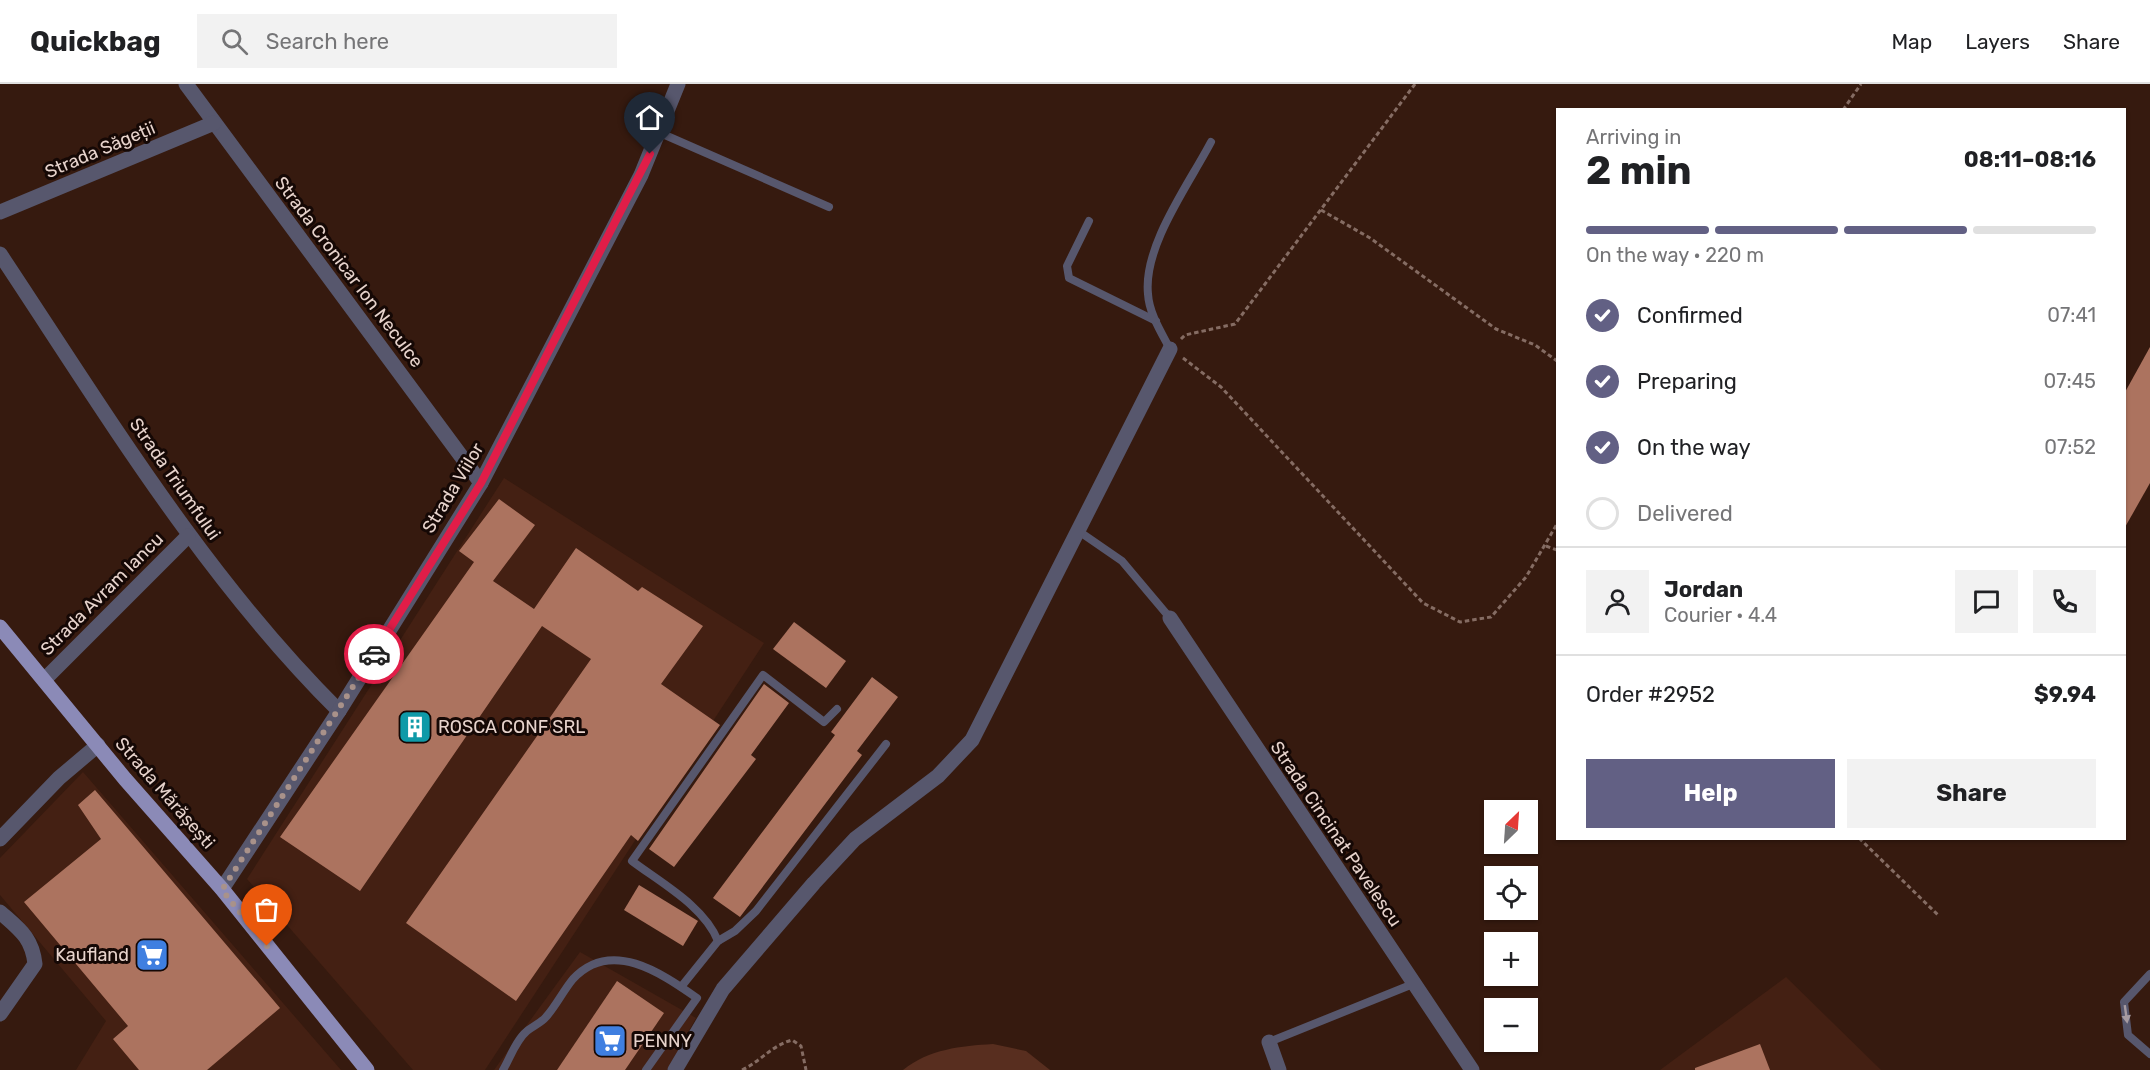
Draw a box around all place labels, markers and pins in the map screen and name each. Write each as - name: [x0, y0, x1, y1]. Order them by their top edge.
- pin: [624, 92, 675, 154]
- building icon: ROSCA CONF SRL: [397, 709, 433, 745]
- place label: ROSCA CONF SRL: [438, 716, 585, 738]
- pin: [241, 884, 292, 946]
- supermarket icon: Kaufland: [134, 937, 170, 973]
- place label: Kaufland: [55, 944, 129, 966]
- supermarket icon: PENNY: [592, 1023, 628, 1059]
- place label: PENNY: [633, 1030, 692, 1052]

